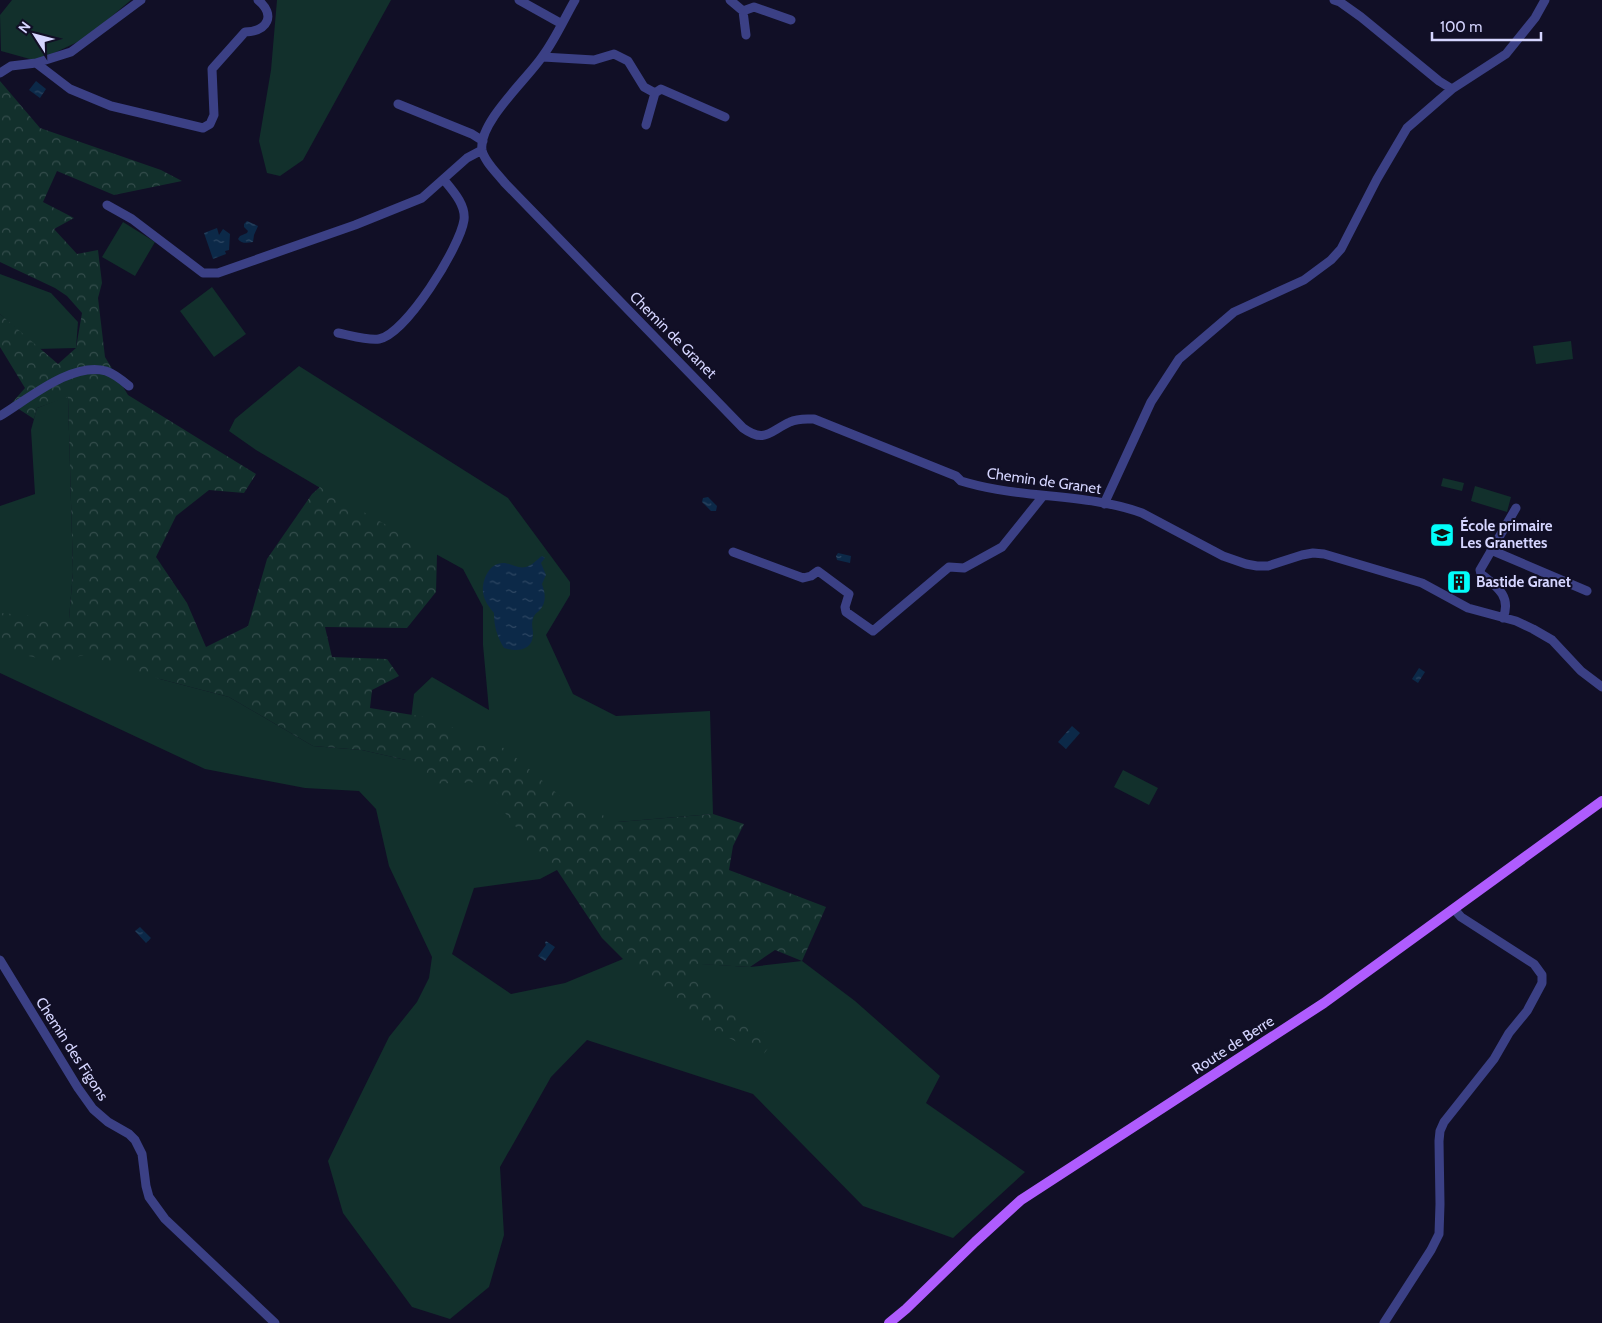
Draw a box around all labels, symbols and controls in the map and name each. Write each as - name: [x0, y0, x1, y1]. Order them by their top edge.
- north arrow: [10, 10, 60, 60]
- scale bar: [1432, 10, 1541, 42]
- text: N: [14, 18, 35, 37]
- text: 100 m: [1440, 18, 1482, 36]
- street label: Chemin de Granet: [626, 288, 720, 382]
- street label: Chemin de Granet: [986, 464, 1102, 498]
- place label: École primaire Les Granettes: [1460, 516, 1553, 552]
- school or university icon: École primaire Les Granettes: [1429, 522, 1455, 548]
- building icon: Bastide Granet: [1446, 569, 1472, 595]
- place label: Bastide Granet: [1476, 573, 1571, 591]
- street label: Chemin des Figons: [32, 994, 112, 1104]
- street label: Route de Berre: [1189, 1012, 1278, 1078]

